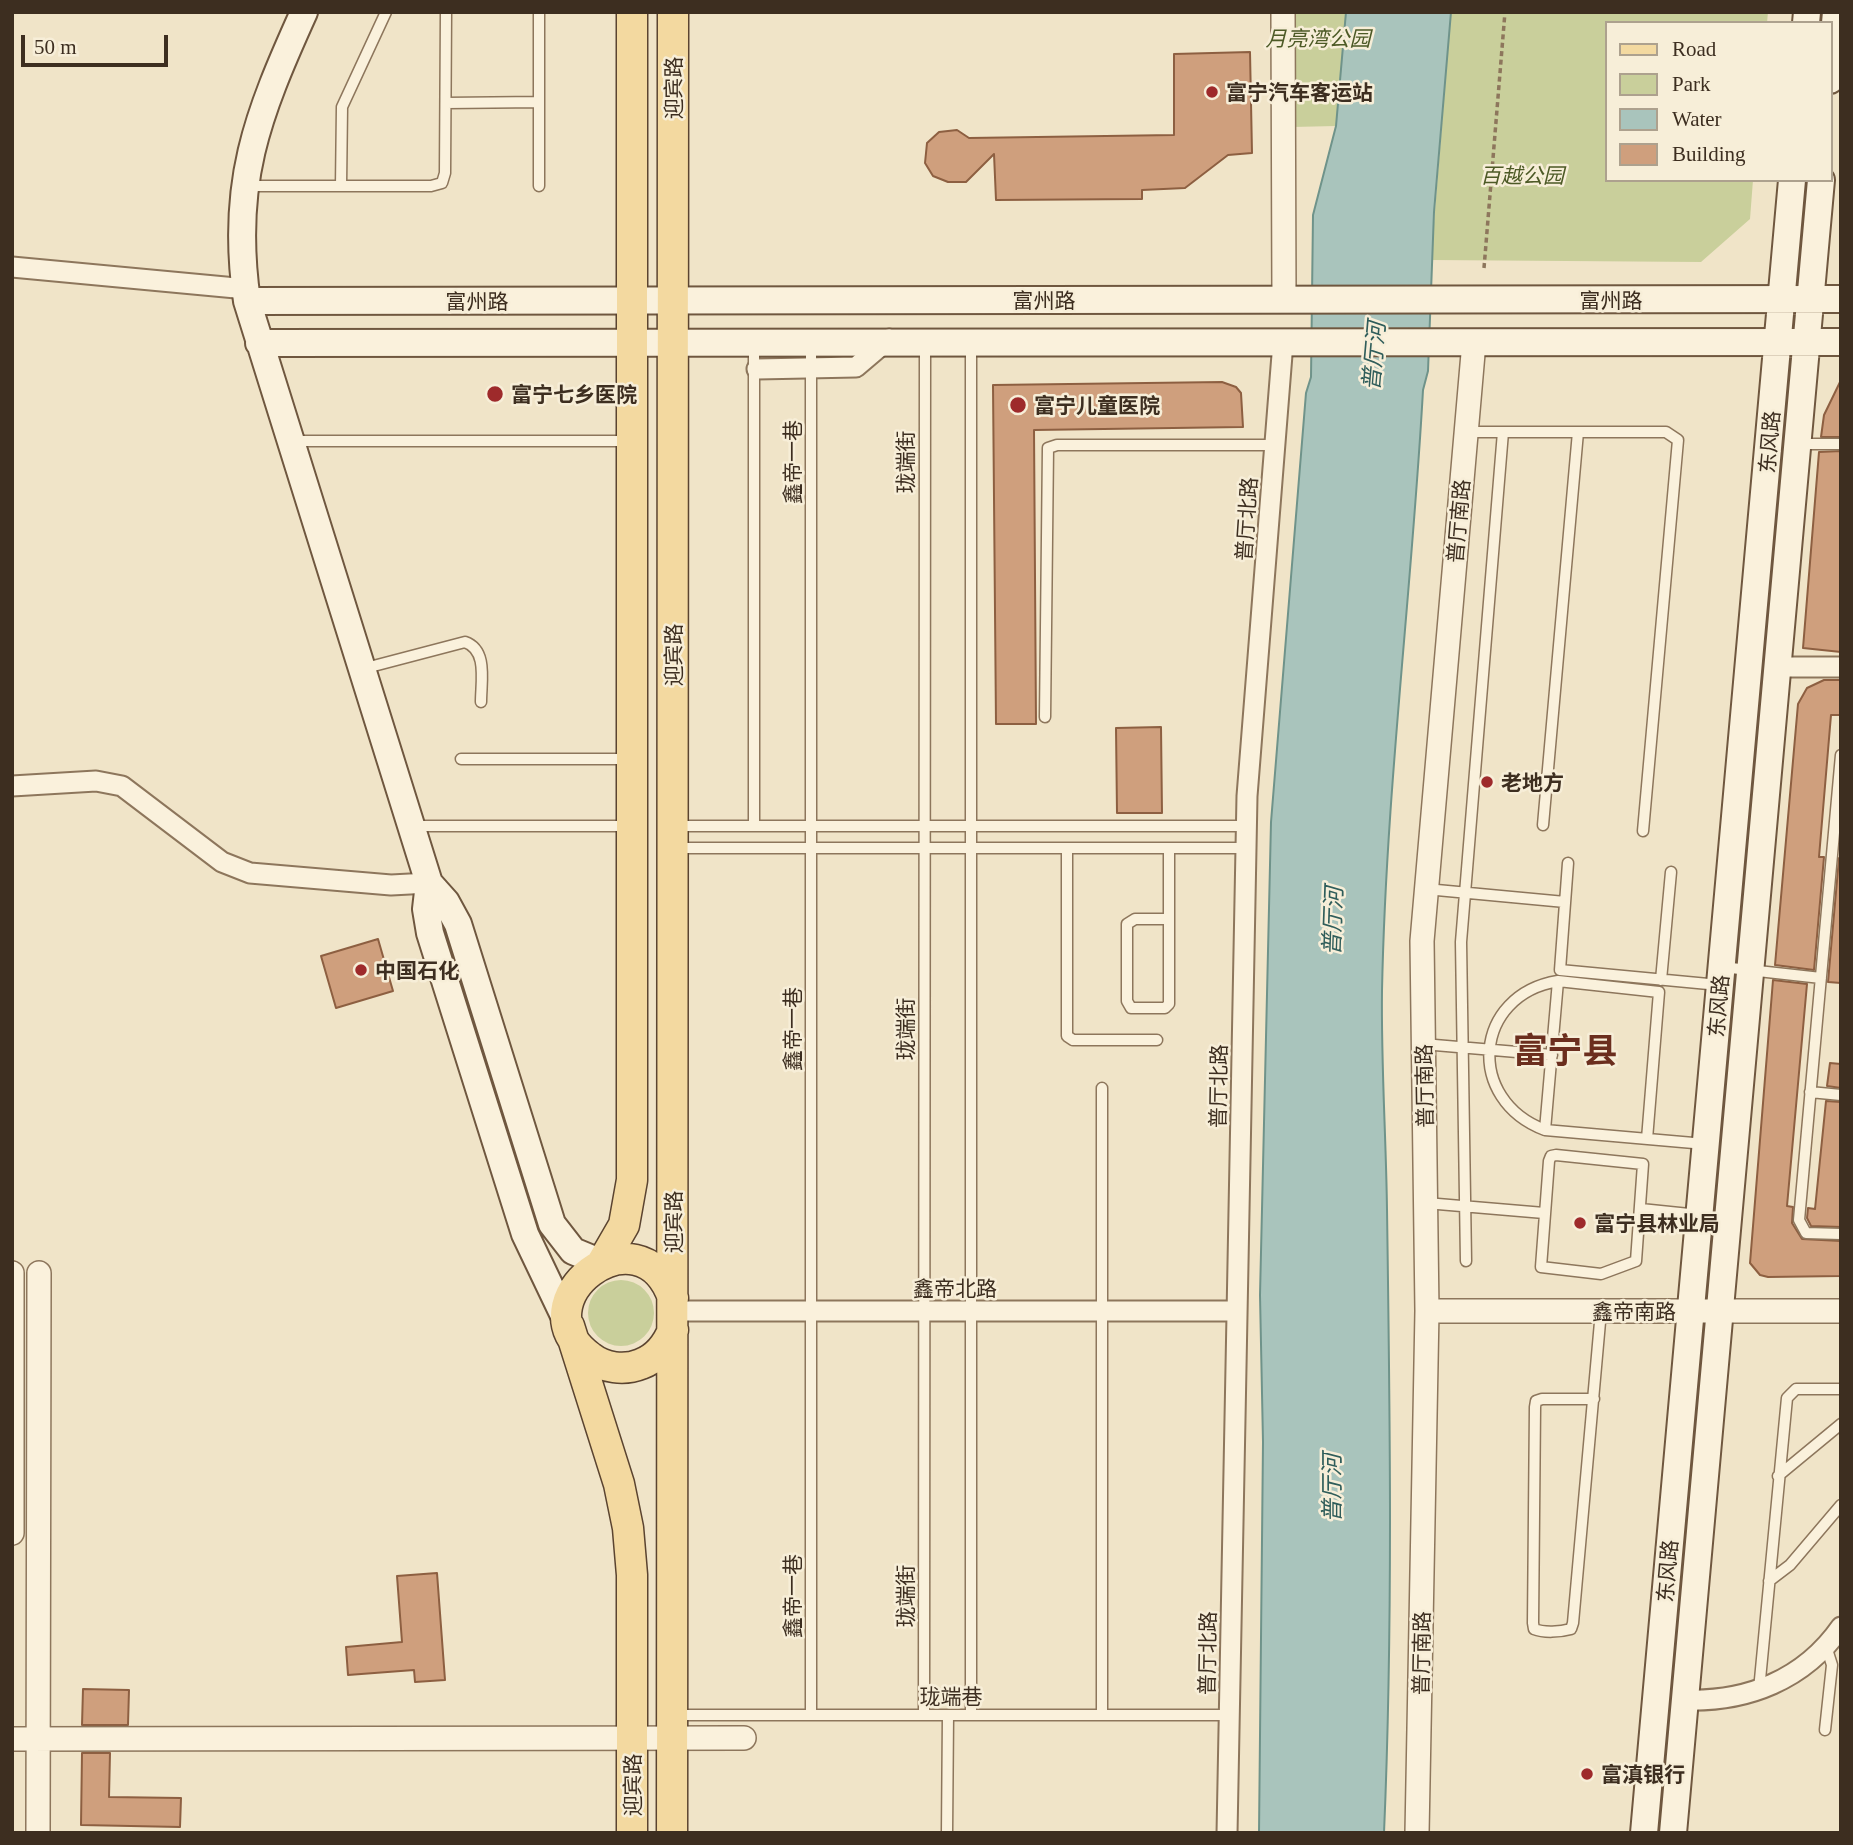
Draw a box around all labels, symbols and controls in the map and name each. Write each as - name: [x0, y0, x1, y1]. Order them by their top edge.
- scale bar: [24, 21, 172, 65]
- legend: [1604, 21, 1832, 182]
- park label: 月亮湾公园: [1266, 25, 1370, 51]
- text: 50 m: [34, 35, 77, 59]
- text: Road: [1672, 37, 1716, 61]
- street label: 迎宾路: [660, 57, 686, 119]
- text: Park: [1672, 72, 1711, 96]
- place label: 富宁汽车客运站: [1226, 79, 1373, 105]
- marker: 富宁汽车客运站: [1204, 84, 1220, 100]
- text: Water: [1672, 107, 1722, 131]
- text: Building: [1672, 142, 1746, 166]
- park label: 百越公园: [1480, 162, 1564, 188]
- street label: 富州路: [1013, 287, 1075, 313]
- street label: 富州路: [1580, 287, 1642, 313]
- street label: 富州路: [446, 288, 508, 314]
- water label: 普厅河: [1356, 320, 1390, 392]
- place label: 富宁七乡医院: [511, 381, 637, 407]
- marker: 富宁七乡医院: [485, 384, 505, 404]
- place label: 富宁儿童医院: [1034, 392, 1160, 418]
- marker: 富宁儿童医院: [1008, 395, 1028, 415]
- street label: 东风路: [1754, 410, 1784, 474]
- street label: 鑫帝一巷: [779, 420, 805, 504]
- street label: 珑端街: [892, 431, 918, 493]
- street label: 普厅北路: [1231, 476, 1261, 562]
- street label: 普厅南路: [1442, 478, 1474, 564]
- street label: 迎宾路: [660, 624, 686, 686]
- place label: 老地方: [1501, 769, 1564, 795]
- marker: 老地方: [1479, 774, 1495, 790]
- water label: 普厅河: [1317, 886, 1347, 956]
- place label: 中国石化: [375, 957, 459, 983]
- marker: 中国石化: [353, 962, 369, 978]
- street label: 东风路: [1703, 974, 1733, 1038]
- street label: 鑫帝一巷: [779, 987, 805, 1071]
- street label: 珑端街: [892, 998, 918, 1060]
- district label: 富宁县: [1513, 1029, 1617, 1071]
- street label: 普厅北路: [1205, 1044, 1231, 1128]
- street label: 普厅南路: [1411, 1044, 1437, 1128]
- street label: 迎宾路: [660, 1191, 686, 1253]
- place label: 富宁县林业局: [1594, 1210, 1720, 1236]
- marker: 富宁县林业局: [1572, 1215, 1588, 1231]
- street label: 鑫帝北路: [913, 1275, 997, 1301]
- street label: 鑫帝南路: [1592, 1298, 1676, 1324]
- water label: 普厅河: [1317, 1454, 1345, 1522]
- street label: 东风路: [1652, 1539, 1682, 1603]
- street label: 鑫帝一巷: [779, 1554, 805, 1638]
- street label: 珑端街: [892, 1565, 918, 1627]
- street label: 普厅北路: [1194, 1611, 1220, 1695]
- street label: 普厅南路: [1408, 1611, 1434, 1695]
- street label: 珑端巷: [920, 1683, 982, 1709]
- street label: 迎宾路: [619, 1754, 645, 1816]
- place label: 富滇银行: [1601, 1761, 1685, 1787]
- marker: 富滇银行: [1579, 1766, 1595, 1782]

